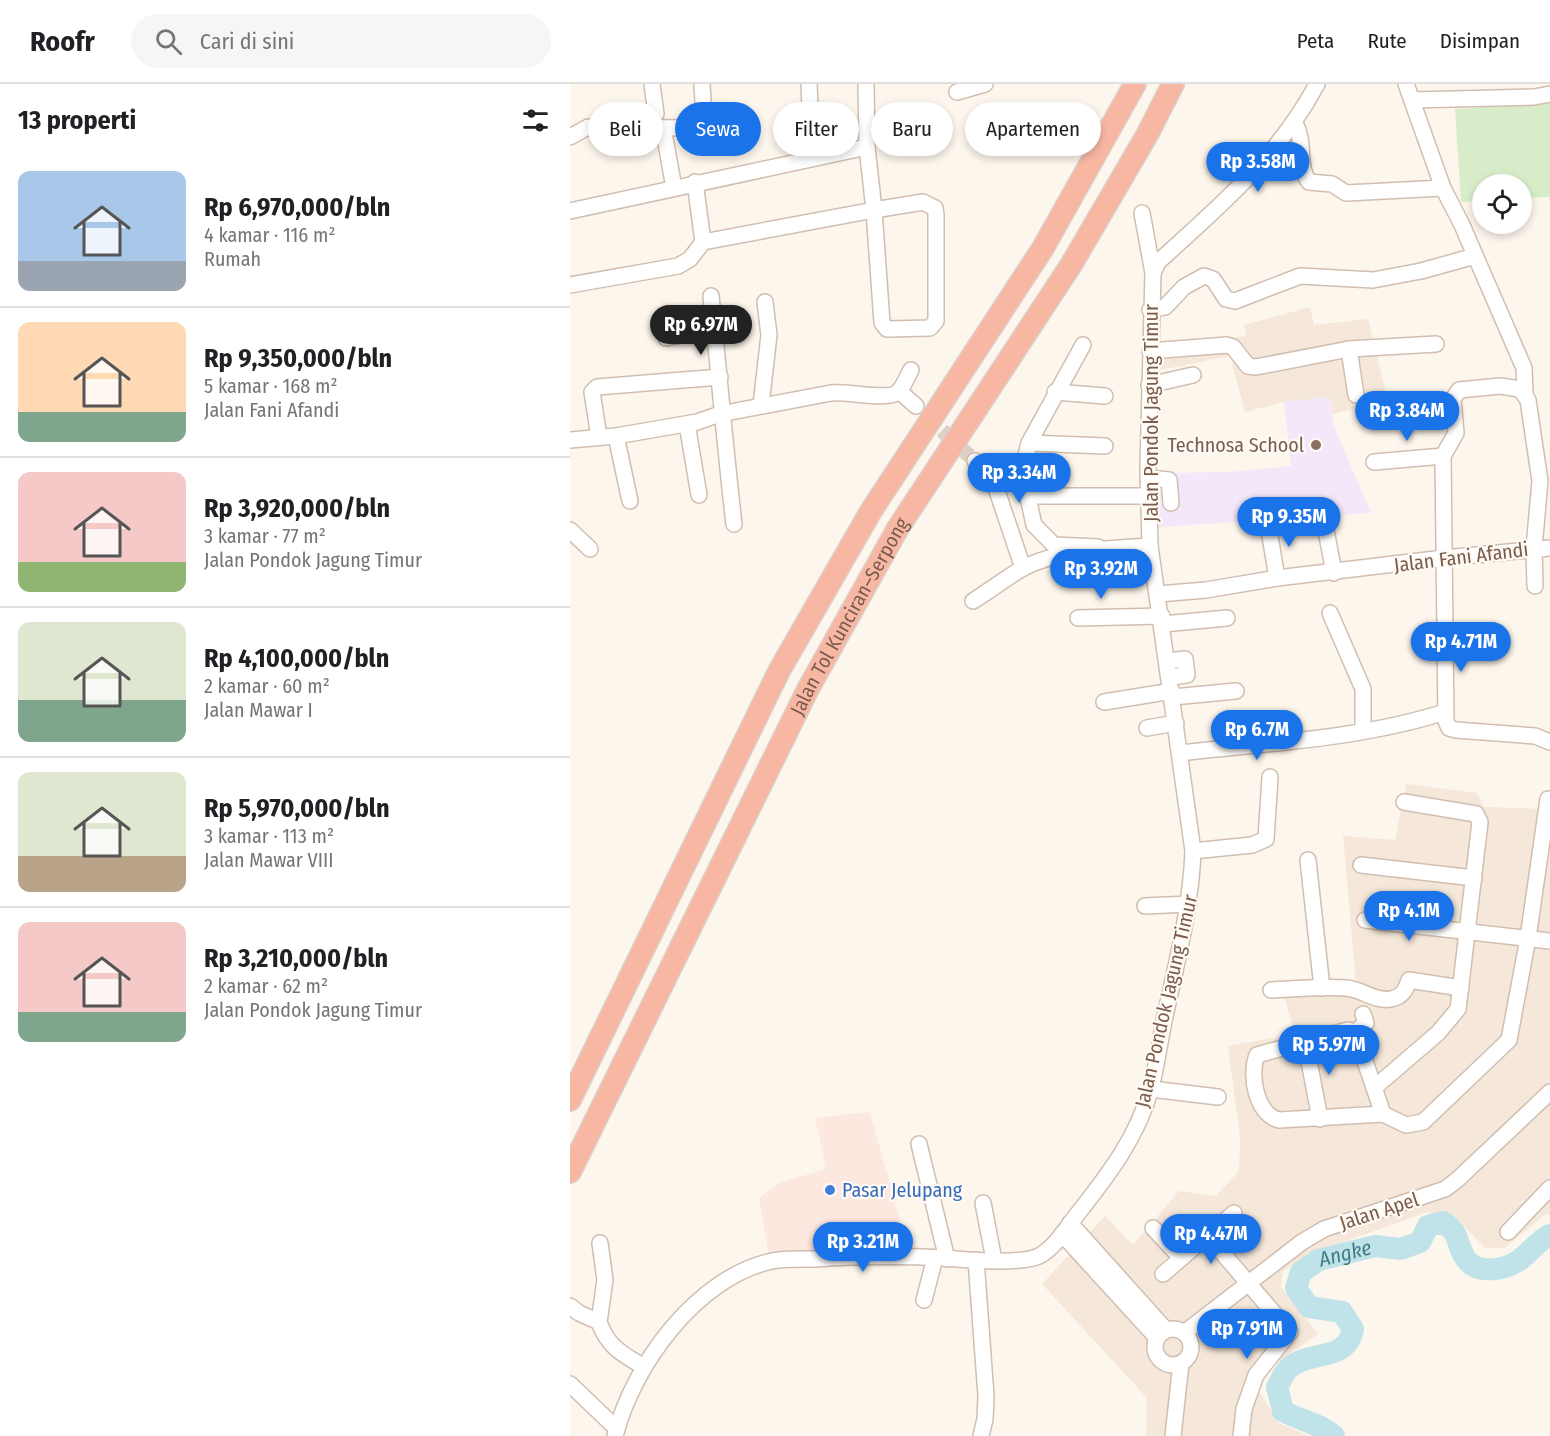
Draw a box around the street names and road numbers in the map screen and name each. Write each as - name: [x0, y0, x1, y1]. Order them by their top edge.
- street label: Jalan Pondok Jagung Timur: [1139, 304, 1163, 522]
- street label: Jalan Tol Kunciran–Serpong: [785, 512, 914, 719]
- street label: Jalan Fani Afandi: [1392, 537, 1530, 577]
- street label: Jalan Pondok Jagung Timur: [1130, 892, 1202, 1110]
- street label: Jalan Apel: [1336, 1187, 1422, 1235]

